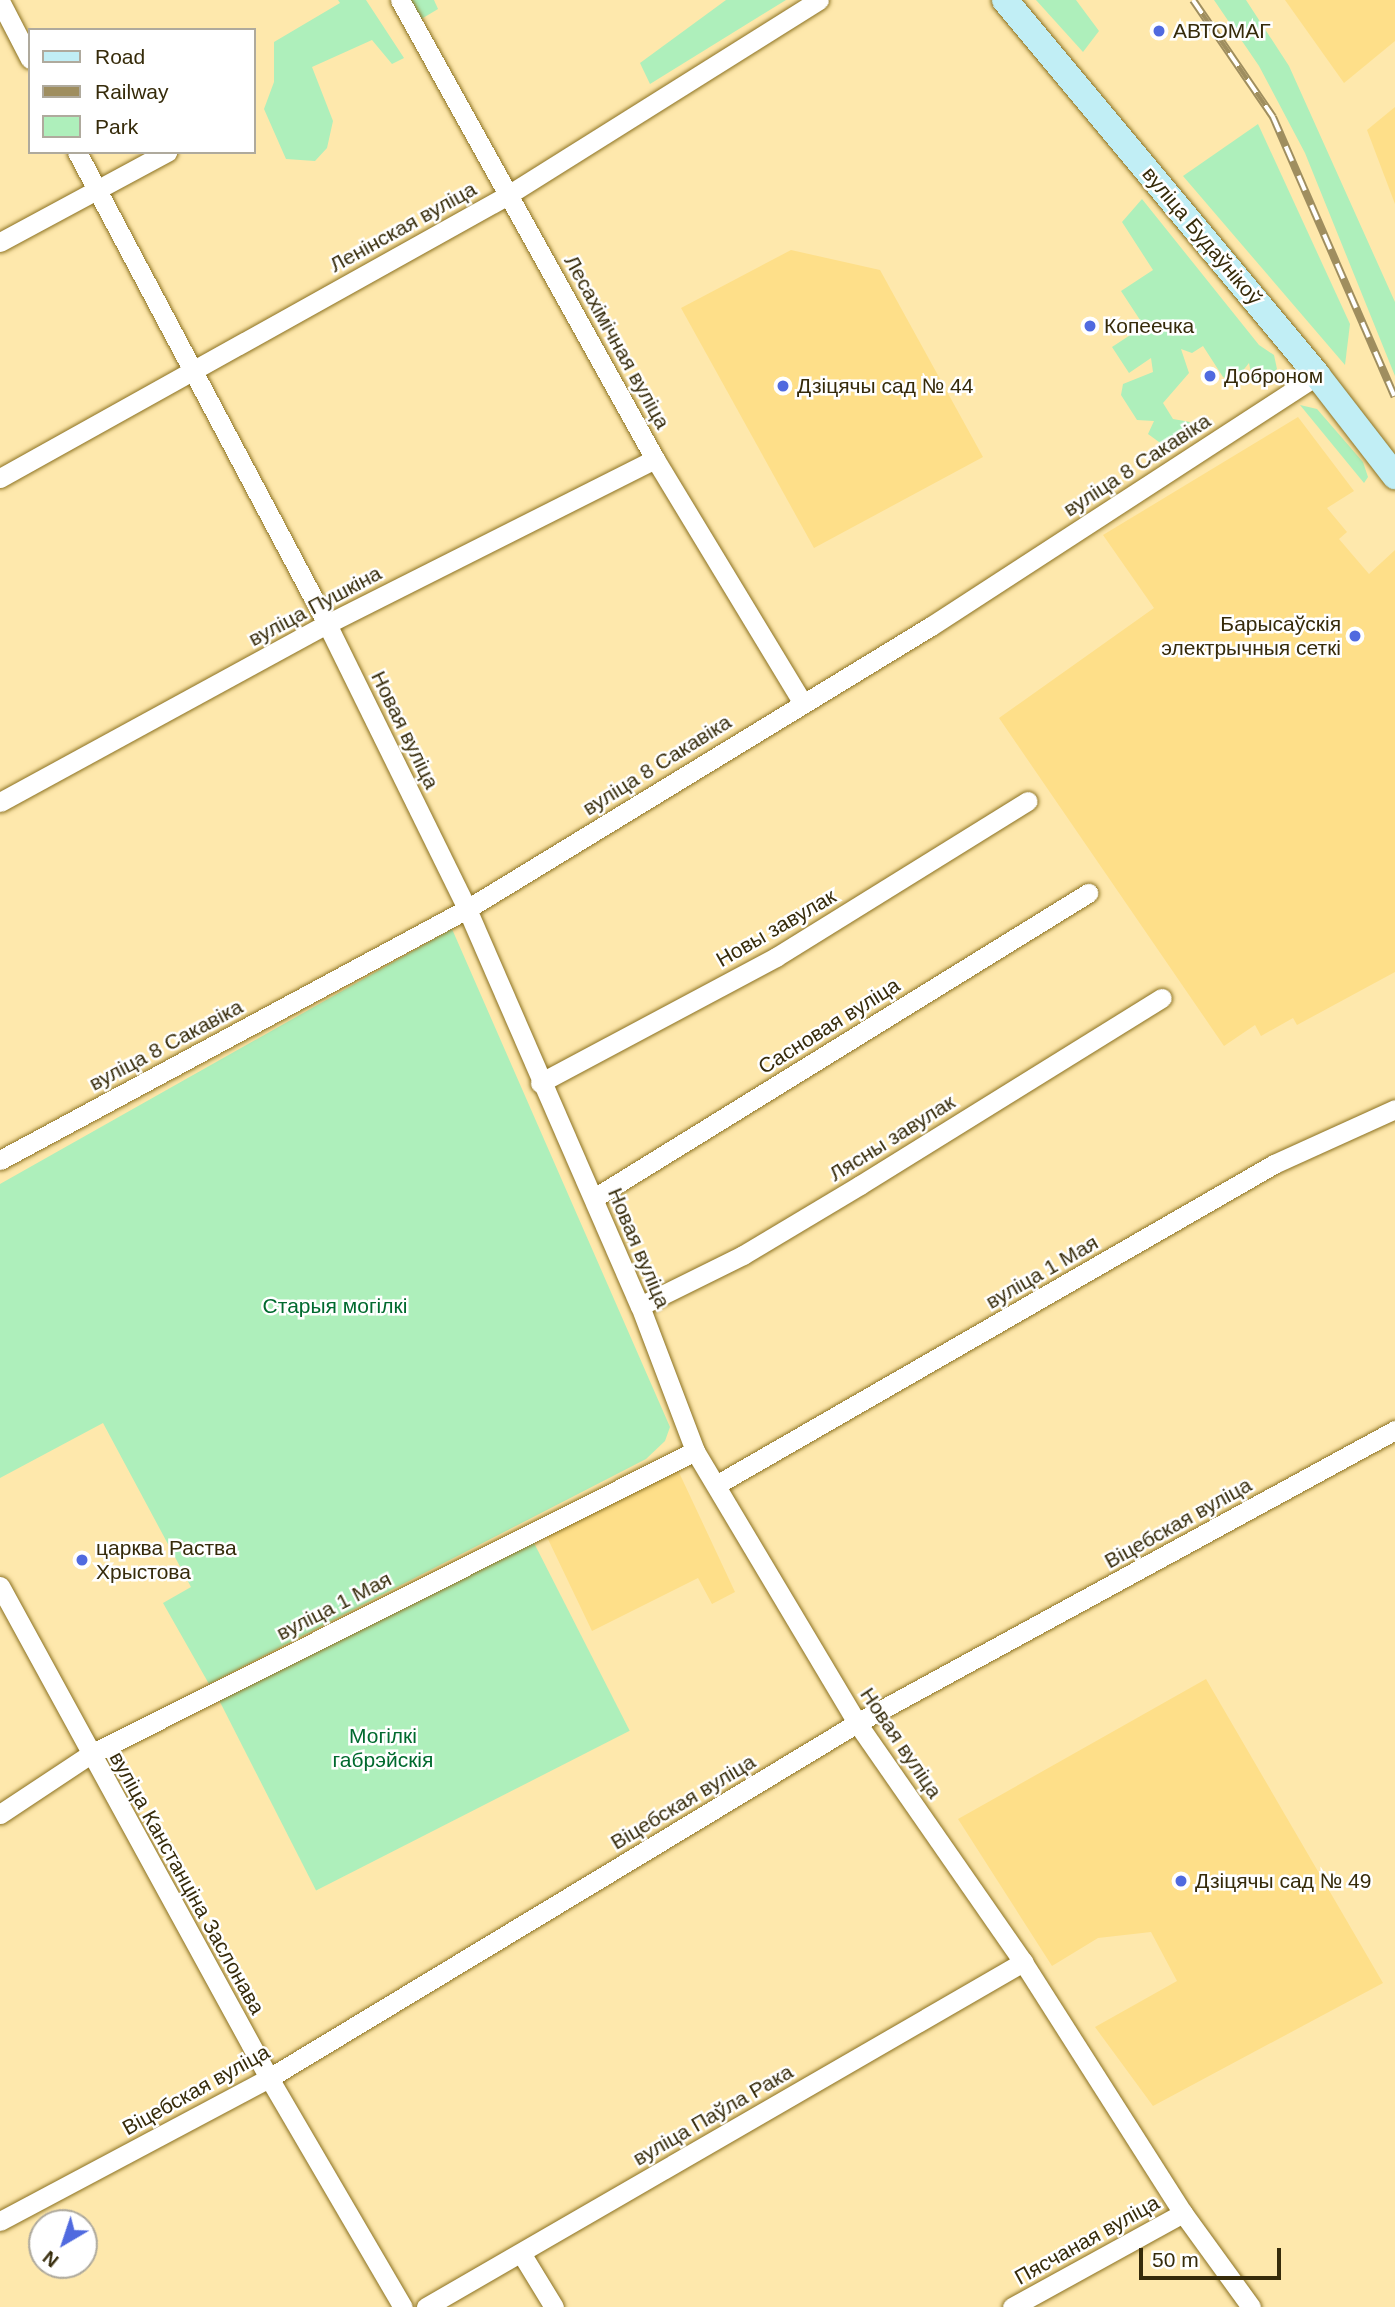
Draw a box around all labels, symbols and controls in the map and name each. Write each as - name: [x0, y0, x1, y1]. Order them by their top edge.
- place label: АВТОМАГ: [1173, 18, 1271, 44]
- marker: АВТОМАГ: [1151, 23, 1167, 39]
- legend: [28, 28, 256, 154]
- text: Road: [95, 45, 145, 68]
- text: Railway: [95, 80, 169, 103]
- text: Park: [95, 115, 138, 138]
- street label: вуліца Будаўнікоў: [1137, 162, 1267, 310]
- street label: Ленінская вуліца: [325, 176, 481, 278]
- street label: Лесахімічная вуліца: [559, 251, 675, 433]
- place label: Копеечка: [1104, 313, 1194, 339]
- marker: Копеечка: [1082, 318, 1098, 334]
- place label: Доброном: [1224, 363, 1323, 389]
- marker: Доброном: [1202, 368, 1218, 384]
- place label: Дзіцячы сад № 44: [797, 373, 973, 399]
- marker: Дзіцячы сад № 44: [775, 378, 791, 394]
- street label: вуліца 8 Сакавіка: [1059, 408, 1215, 522]
- street label: вуліца Пушкіна: [244, 560, 386, 652]
- place label: Барысаўскія электрычныя сеткі: [1161, 611, 1341, 661]
- marker: Барысаўскія электрычныя сеткі: [1347, 628, 1363, 644]
- street label: Новая вуліца: [366, 667, 444, 793]
- street label: вуліца 8 Сакавіка: [578, 709, 736, 821]
- street label: Новы завулак: [712, 884, 840, 972]
- street label: Сасновая вуліца: [754, 972, 904, 1080]
- street label: вуліца 8 Сакавіка: [85, 994, 247, 1096]
- street label: Лясны завулак: [825, 1089, 959, 1187]
- street label: Новая вуліца: [602, 1184, 676, 1312]
- street label: вуліца 1 Мая: [981, 1230, 1103, 1314]
- park label: Старыя могілкі: [263, 1293, 407, 1319]
- street label: Віцебская вуліца: [1100, 1472, 1256, 1574]
- place label: царква Раства Хрыстова: [96, 1535, 237, 1585]
- marker: царква Раства Хрыстова: [74, 1552, 90, 1568]
- street label: вуліца 1 Мая: [272, 1566, 396, 1646]
- street label: Новая вуліца: [855, 1683, 947, 1803]
- park label: Могілкі габрэйскія: [333, 1723, 433, 1773]
- street label: вуліца Канстанціна Заслонава: [104, 1747, 270, 2019]
- street label: Віцебская вуліца: [606, 1749, 760, 1855]
- place label: Дзіцячы сад № 49: [1195, 1868, 1371, 1894]
- marker: Дзіцячы сад № 49: [1173, 1873, 1189, 1889]
- street label: Віцебская вуліца: [118, 2039, 274, 2141]
- street label: вуліца Паўла Рака: [629, 2059, 797, 2171]
- street label: Пясчаная вуліца: [1010, 2190, 1164, 2290]
- north arrow: [28, 2209, 98, 2279]
- scale bar: [1143, 2234, 1285, 2278]
- text: N: [39, 2247, 63, 2272]
- text: 50 m: [1152, 2248, 1199, 2271]

